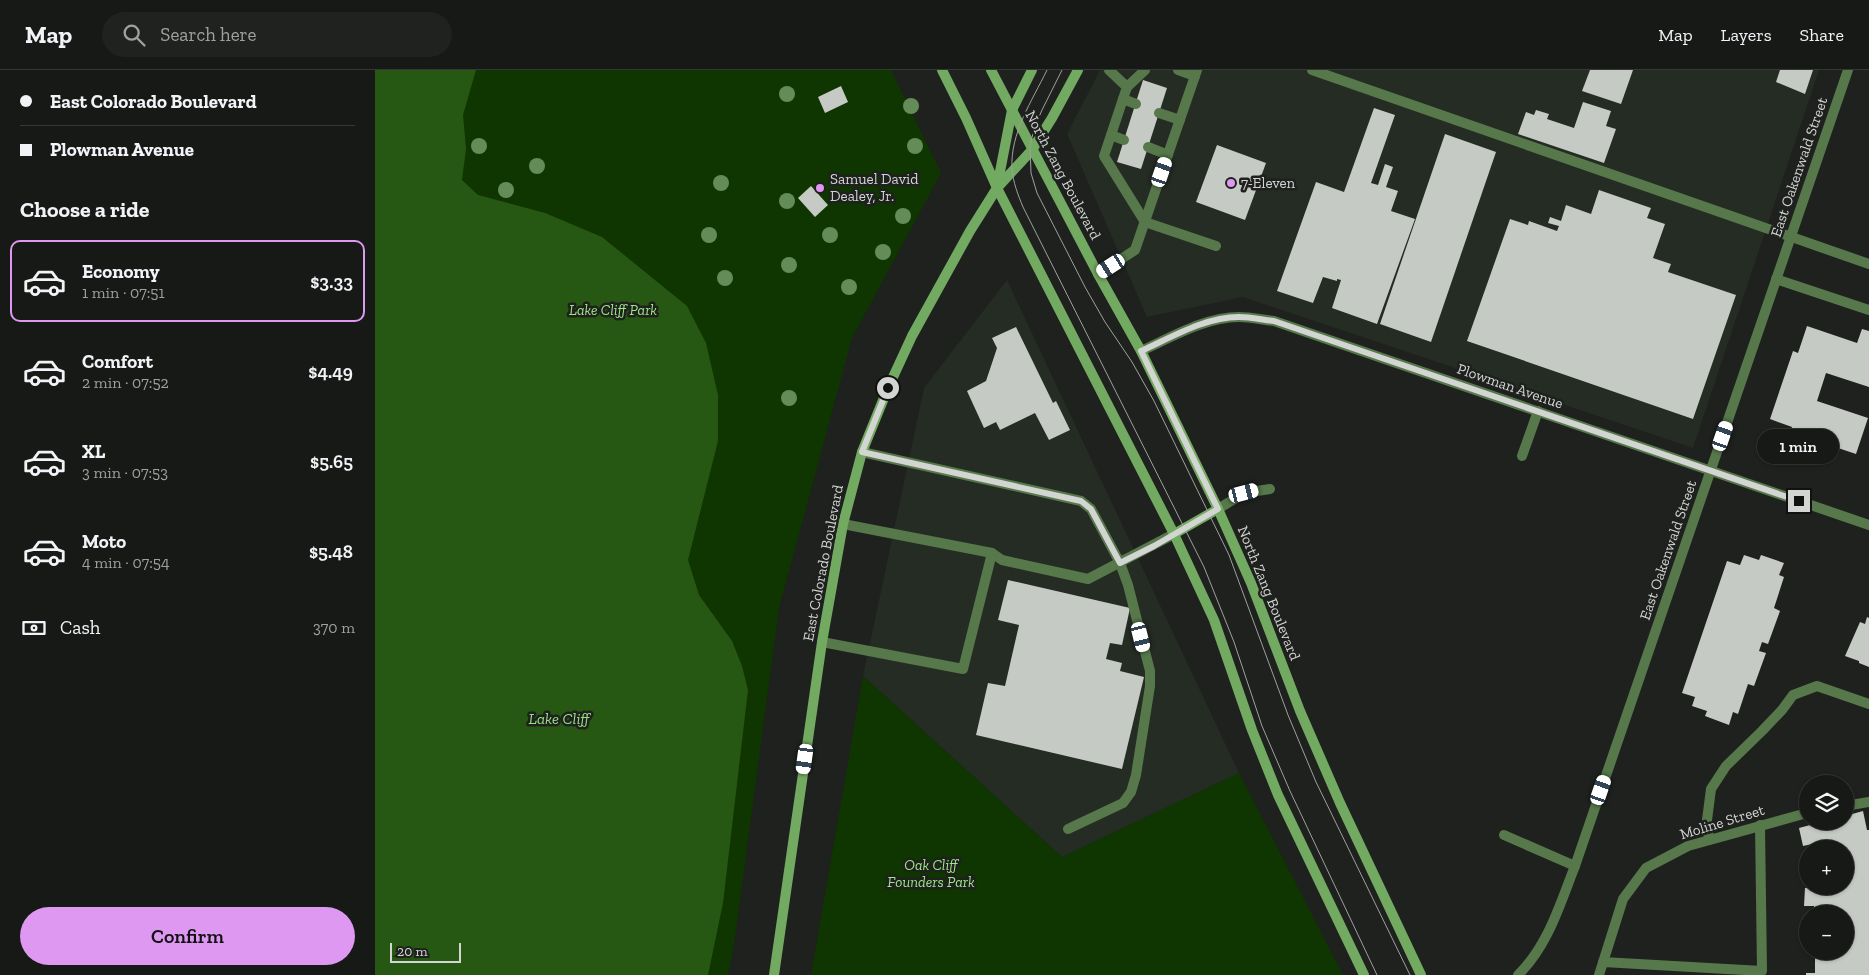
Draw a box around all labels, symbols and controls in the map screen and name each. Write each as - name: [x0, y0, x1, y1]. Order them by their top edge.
- search box: [102, 12, 452, 57]
- text: Map: [25, 20, 72, 49]
- icon: search: [120, 21, 148, 49]
- text: Search here: [160, 23, 257, 46]
- text: Map: [1658, 24, 1693, 46]
- text: Layers: [1721, 24, 1772, 46]
- text: Share: [1800, 24, 1844, 46]
- text: East Colorado Boulevard: [50, 90, 257, 113]
- street label: East Oakenwald Street: [1767, 94, 1831, 239]
- street label: North Zang Boulevard: [1021, 107, 1105, 243]
- text: Plowman Avenue: [50, 138, 194, 161]
- car: [1150, 155, 1173, 189]
- place label: Samuel David Dealey, Jr.: [830, 170, 919, 205]
- place label: 7-Eleven: [1241, 174, 1296, 192]
- marker: 7-Eleven: [1225, 177, 1237, 189]
- marker: Samuel David Dealey, Jr.: [814, 182, 826, 194]
- text: Choose a ride: [20, 196, 150, 223]
- car: [1094, 252, 1127, 280]
- icon: car: [22, 259, 67, 304]
- text: Economy: [82, 260, 160, 283]
- text: $3.33: [310, 270, 353, 293]
- text: 1 min · 07:51: [82, 283, 165, 302]
- park label: Lake Cliff Park: [569, 301, 657, 319]
- icon: car: [22, 349, 67, 394]
- text: Comfort: [82, 350, 153, 373]
- street label: Plowman Avenue: [1455, 359, 1565, 413]
- text: $4.49: [308, 360, 353, 383]
- text: 2 min · 07:52: [82, 373, 169, 392]
- route start: [877, 377, 899, 399]
- car: [1711, 419, 1734, 453]
- callout: 1 min: [1758, 428, 1840, 464]
- text: 1 min: [1779, 437, 1817, 456]
- icon: car: [22, 439, 67, 484]
- text: XL: [82, 440, 105, 463]
- text: $5.65: [310, 450, 353, 473]
- text: 3 min · 07:53: [82, 463, 168, 482]
- street label: East Oakenwald Street: [1636, 477, 1700, 622]
- car: [1227, 482, 1260, 504]
- street label: East Colorado Boulevard: [799, 483, 847, 643]
- route end: [1788, 490, 1810, 512]
- street label: North Zang Boulevard: [1234, 523, 1304, 664]
- icon: car: [22, 529, 67, 574]
- text: Moto: [82, 530, 126, 553]
- text: $5.48: [309, 540, 353, 563]
- text: 4 min · 07:54: [82, 553, 170, 572]
- icon: cash: [20, 614, 48, 642]
- text: Cash: [60, 616, 100, 639]
- text: 370 m: [313, 618, 355, 637]
- car: [1130, 621, 1151, 653]
- water label: Lake Cliff: [529, 709, 591, 728]
- car: [795, 743, 814, 775]
- car: [1589, 773, 1612, 807]
- map controls: [1799, 775, 1854, 960]
- button: layers: [1799, 775, 1854, 830]
- street label: Moline Street: [1678, 800, 1767, 843]
- button: +: [1799, 840, 1854, 895]
- park label: Oak Cliff Founders Park: [887, 856, 975, 891]
- button: −: [1799, 905, 1854, 960]
- button: Confirm: [20, 907, 355, 965]
- scale bar: [390, 940, 461, 963]
- text: 20 m: [397, 943, 428, 960]

